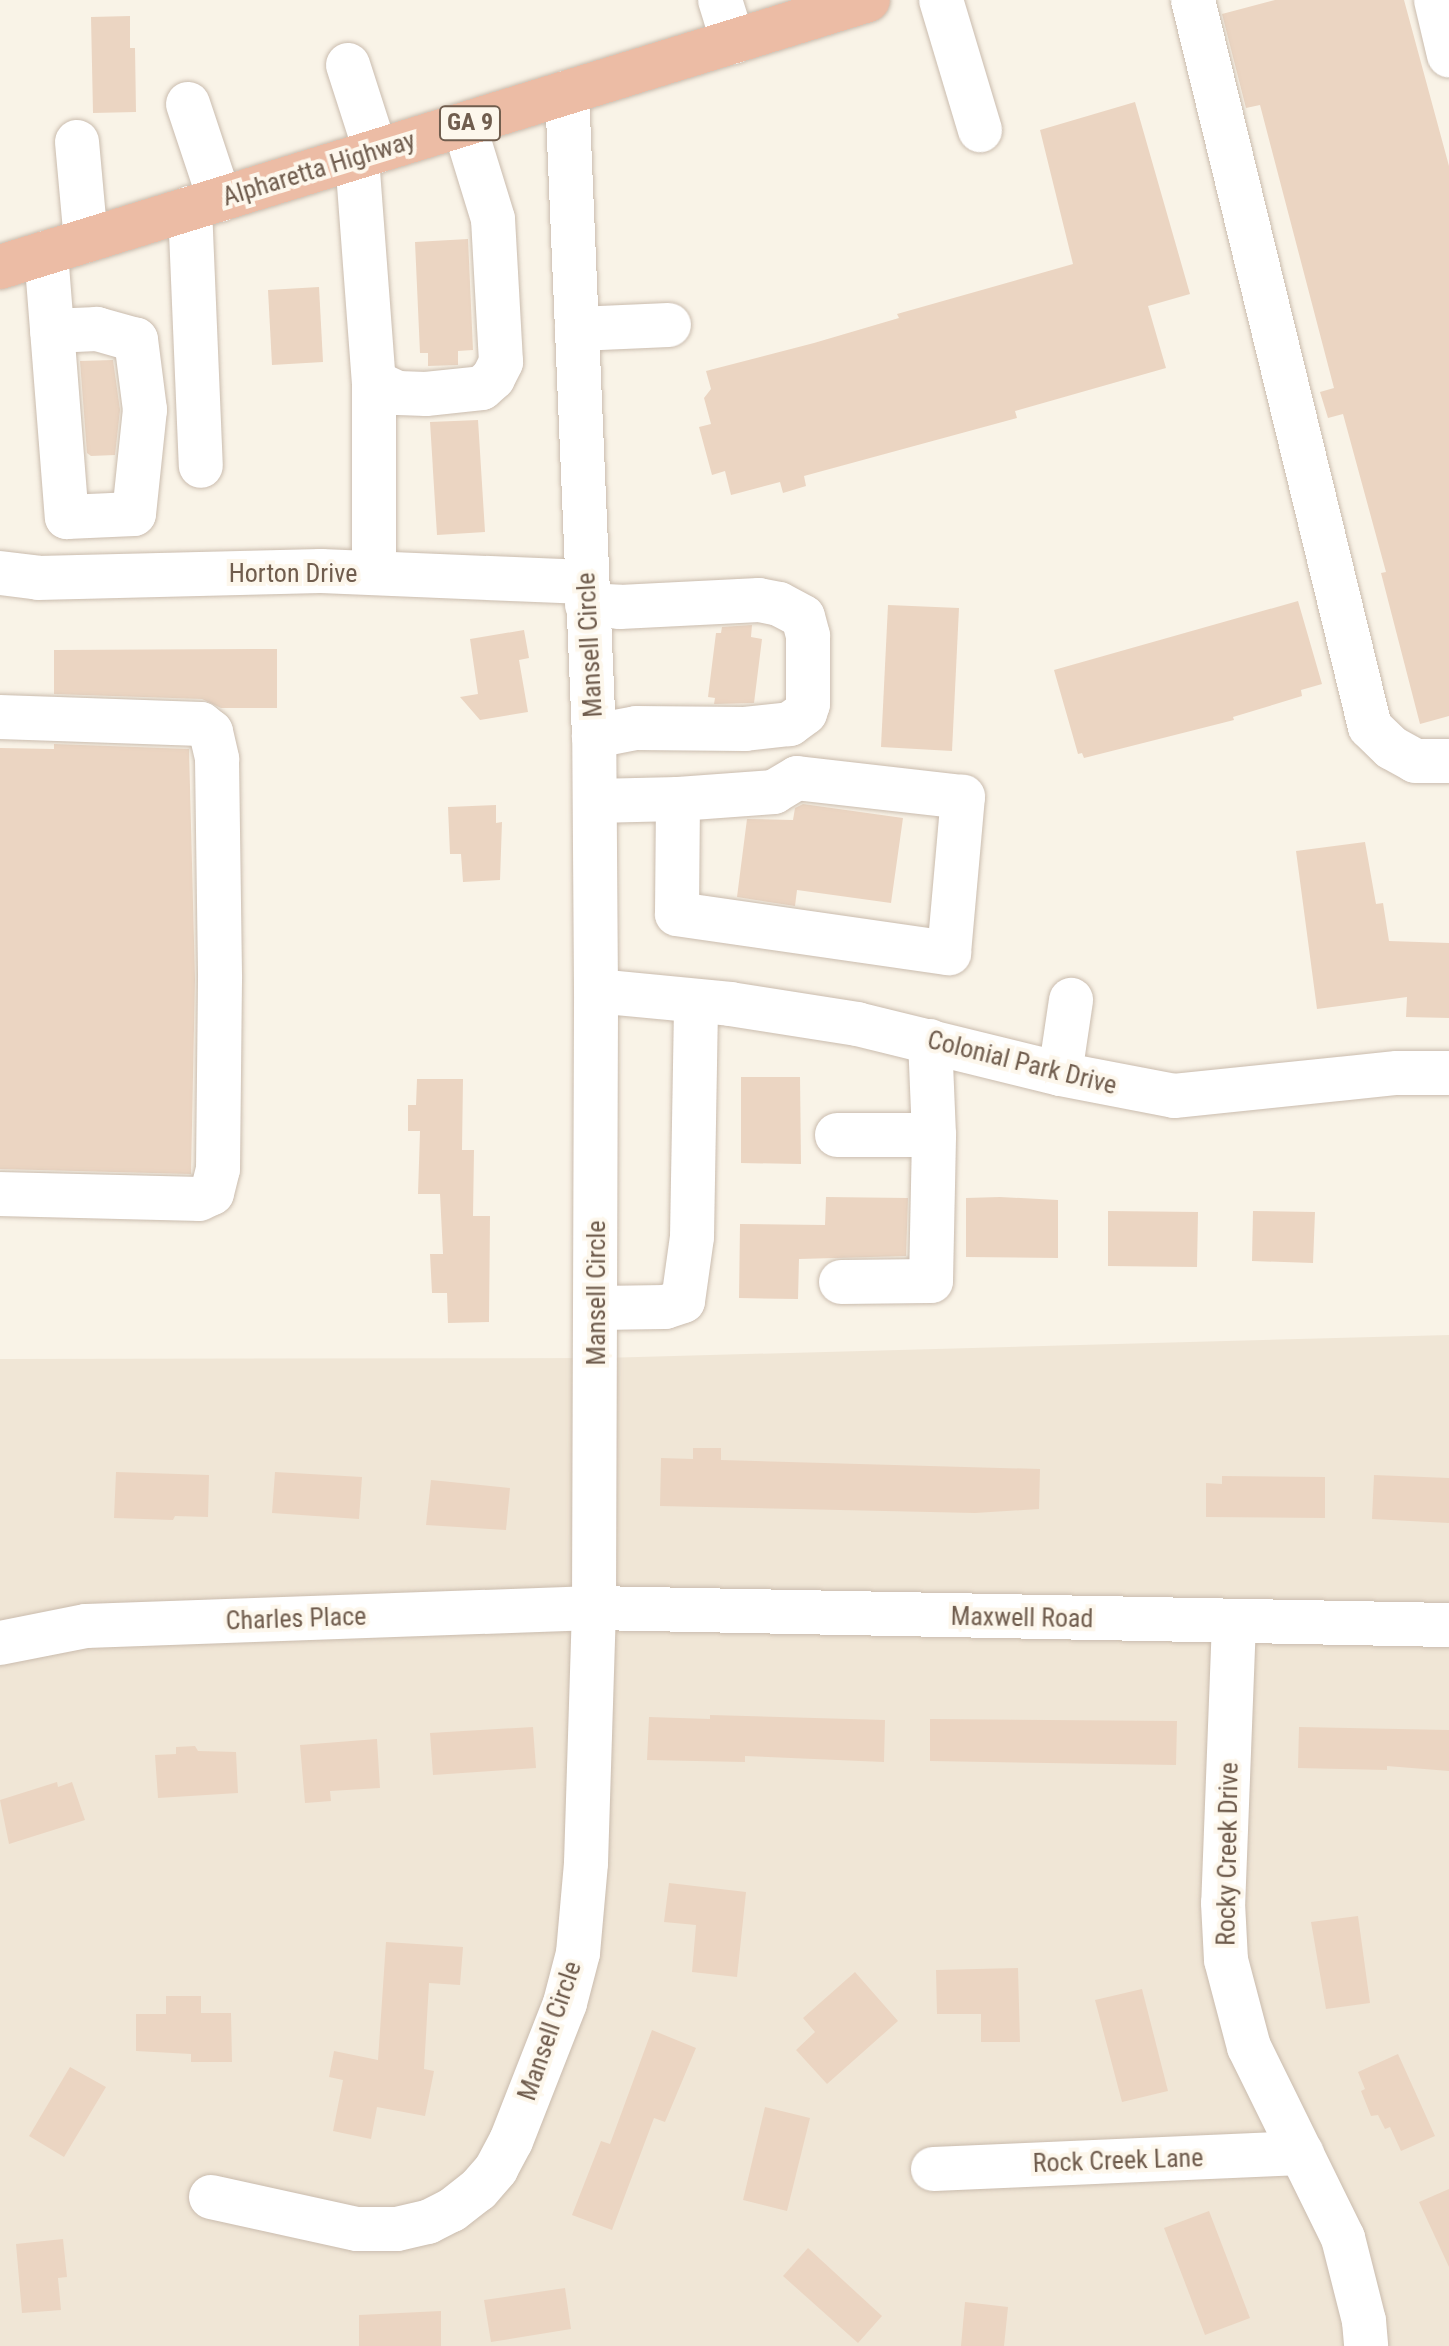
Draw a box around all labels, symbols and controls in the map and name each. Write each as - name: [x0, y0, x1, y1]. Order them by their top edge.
- road number: GA 9: [438, 103, 502, 143]
- street label: Alpharetta Highway: [219, 125, 419, 213]
- street label: Horton Drive: [229, 558, 357, 590]
- street label: Mansell Circle: [571, 572, 609, 718]
- street label: Colonial Park Drive: [924, 1024, 1120, 1102]
- street label: Mansell Circle: [581, 1220, 613, 1366]
- street label: Charles Place: [225, 1601, 367, 1637]
- street label: Maxwell Road: [950, 1601, 1094, 1635]
- street label: Rocky Creek Drive: [1211, 1762, 1245, 1946]
- street label: Mansell Circle: [512, 1957, 588, 2105]
- street label: Rock Creek Lane: [1032, 2142, 1204, 2180]

